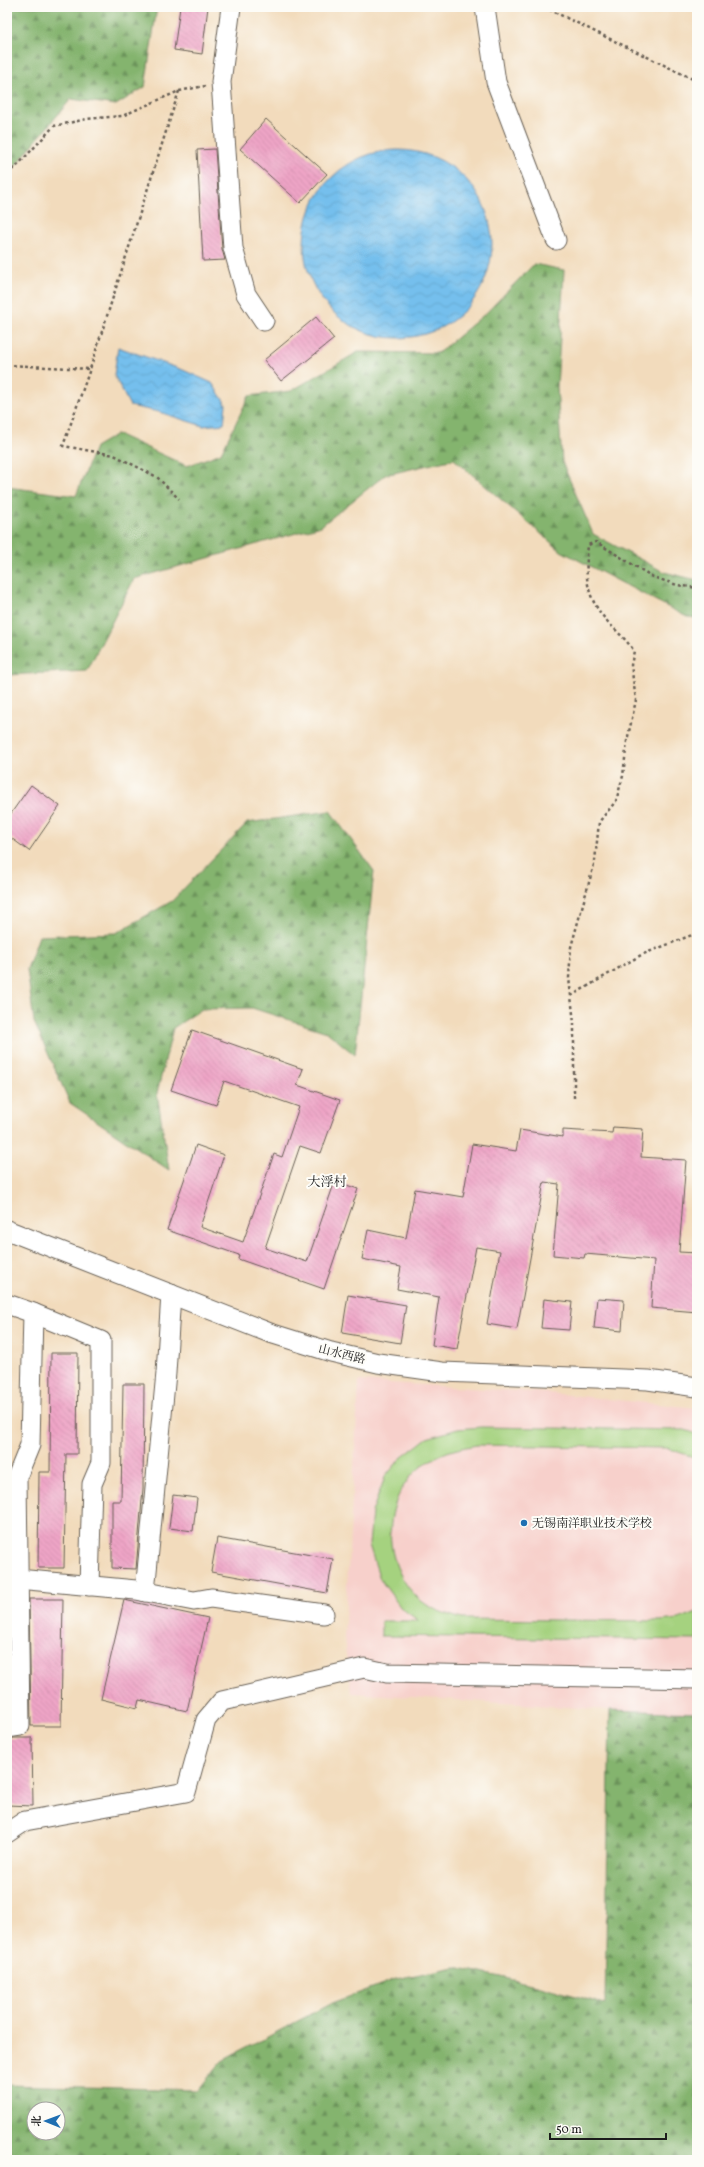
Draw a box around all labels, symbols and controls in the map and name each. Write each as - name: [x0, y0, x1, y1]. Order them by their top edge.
- district label: 大浮村: [307, 1174, 347, 1192]
- street label: 山水西路: [317, 1341, 367, 1369]
- place label: 无锡南洋职业技术学校: [532, 1516, 652, 1532]
- marker: 无锡南洋职业技术学校: [519, 1518, 529, 1528]
- north arrow: [26, 2101, 66, 2141]
- text: 北: [30, 2115, 45, 2126]
- scale bar: [550, 2115, 666, 2141]
- text: 50 m: [556, 2122, 582, 2138]

